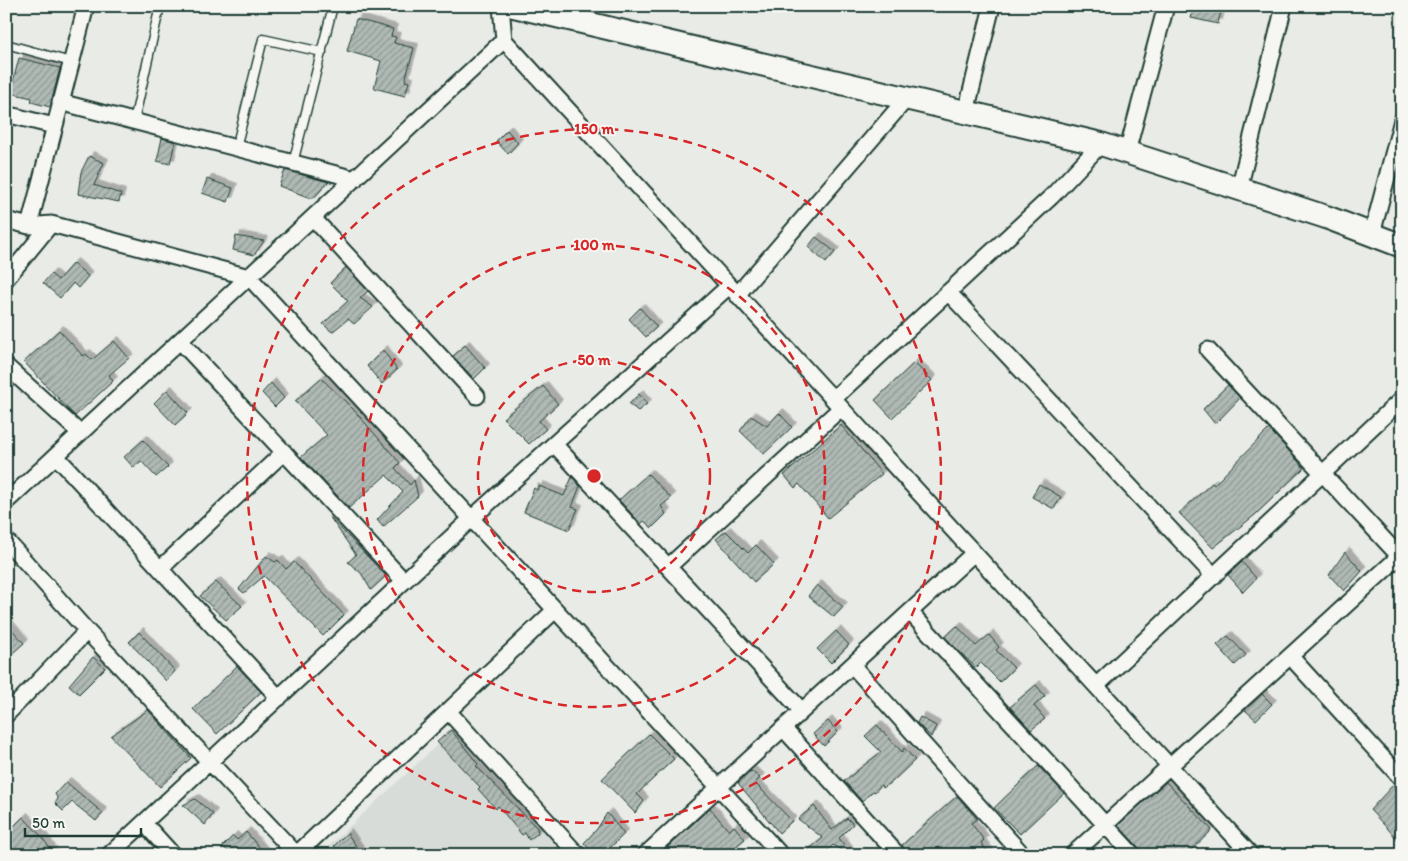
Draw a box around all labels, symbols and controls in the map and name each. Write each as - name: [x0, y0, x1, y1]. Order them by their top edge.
- text: 150 m: [574, 120, 614, 138]
- text: 100 m: [573, 236, 615, 254]
- text: 50 m: [577, 351, 611, 369]
- centre of rings: [585, 467, 603, 485]
- scale bar: [25, 806, 141, 838]
- text: 50 m: [32, 814, 65, 832]

